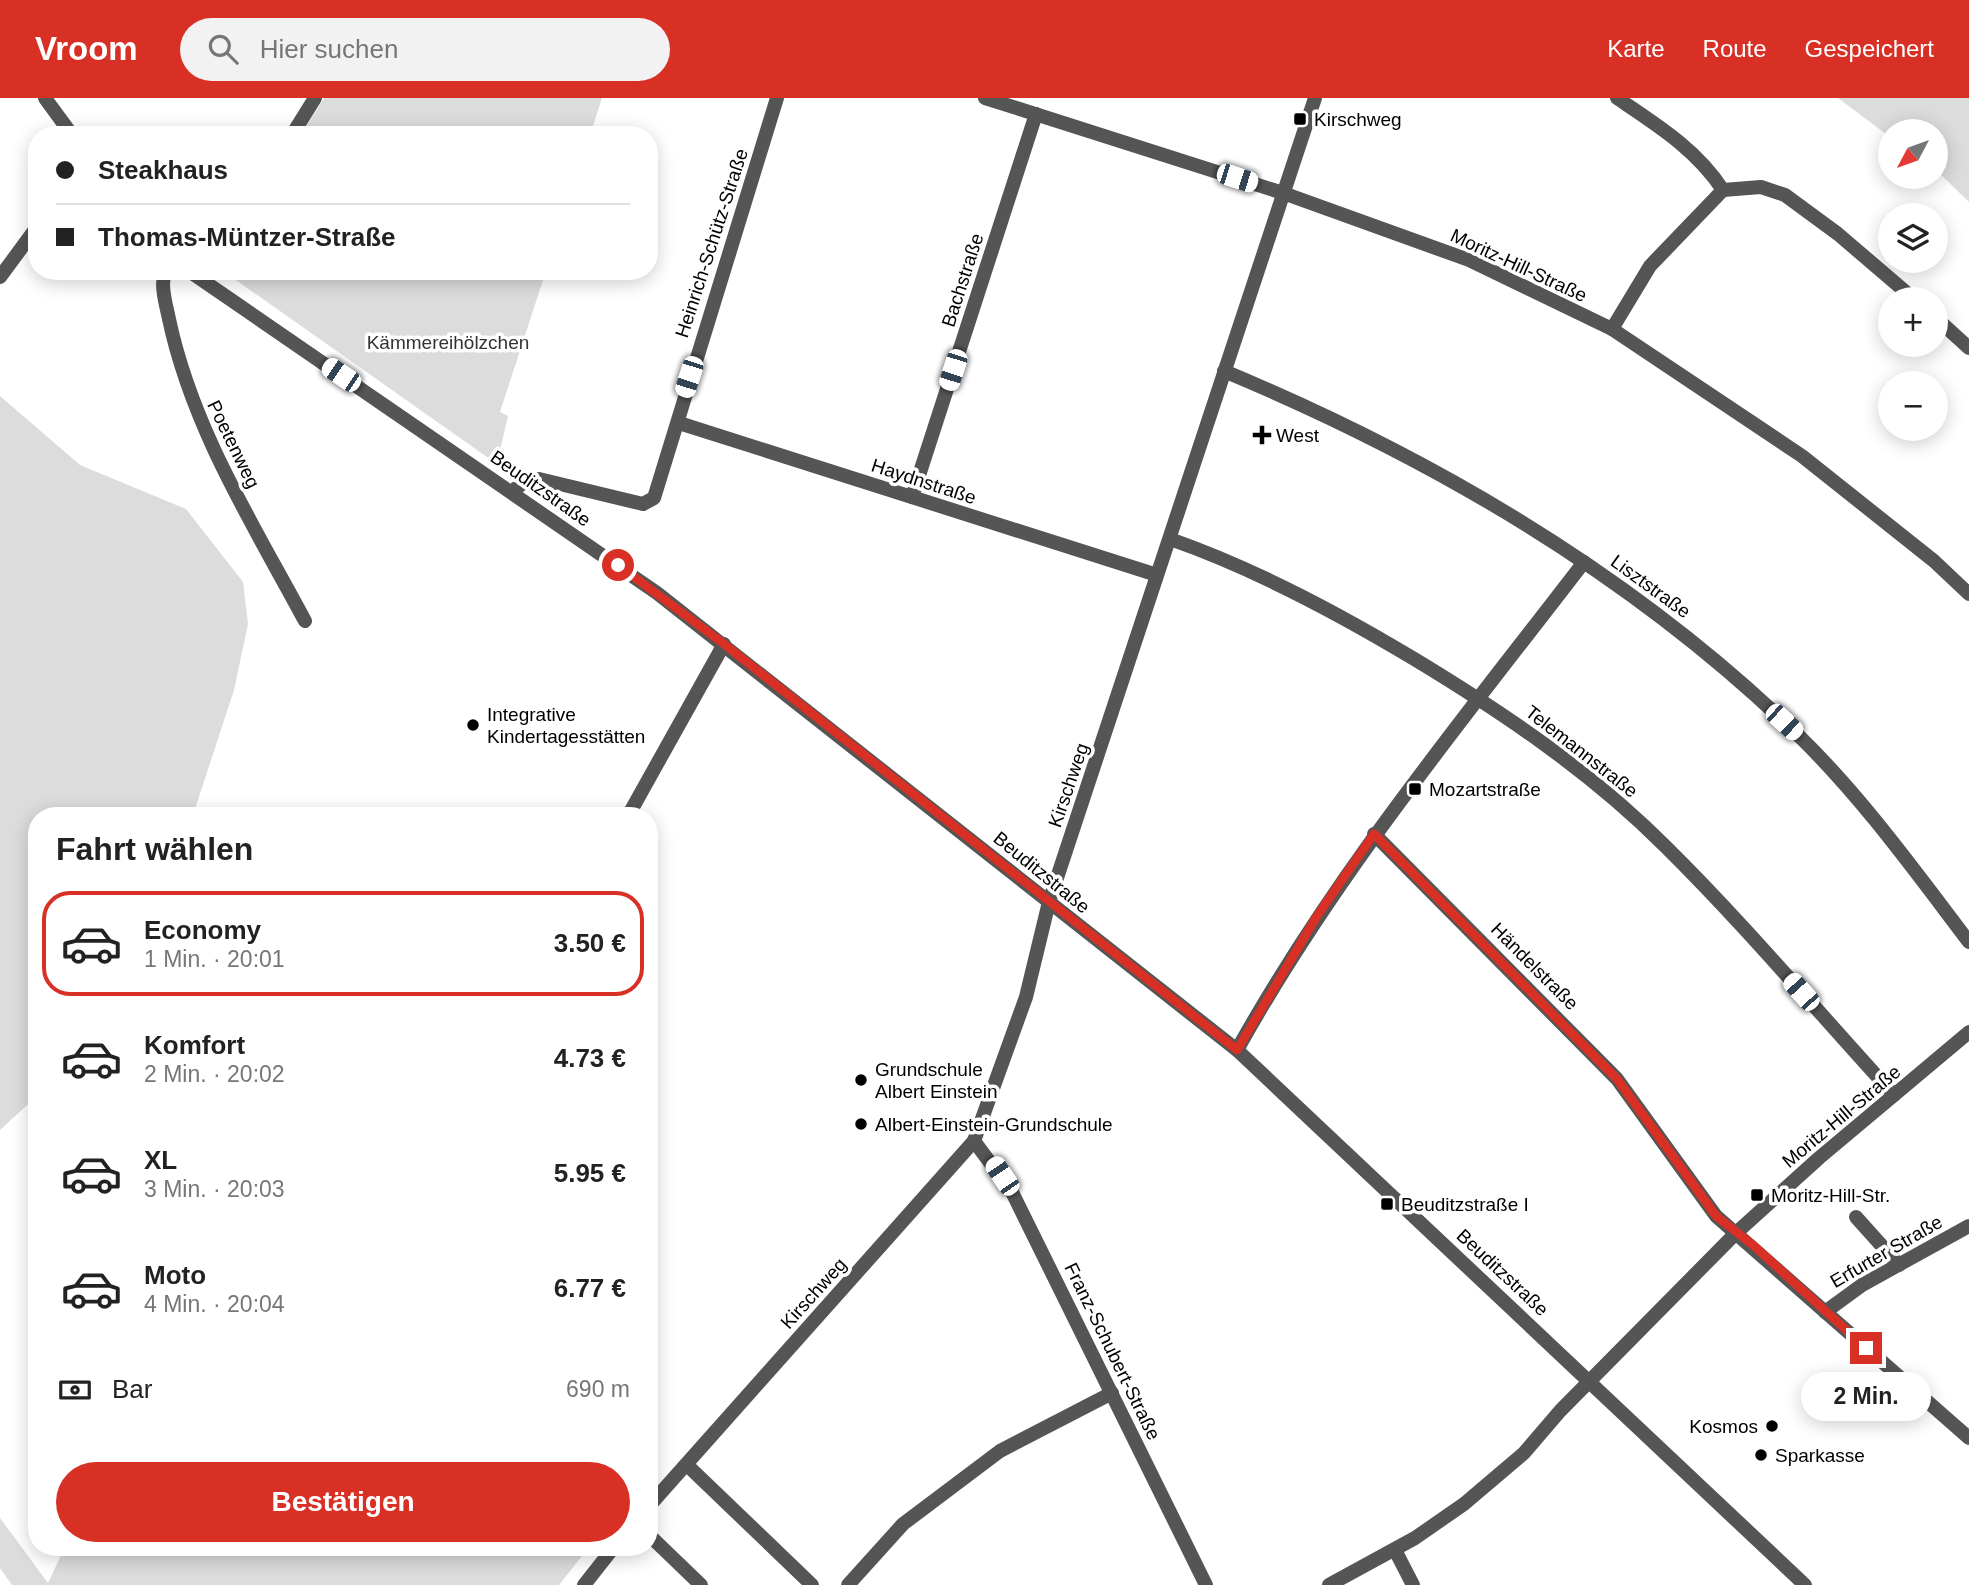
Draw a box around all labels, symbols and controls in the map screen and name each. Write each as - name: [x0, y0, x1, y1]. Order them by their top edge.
- search box: [180, 18, 670, 81]
- text: Vroom: [35, 30, 138, 67]
- icon: search: [204, 30, 242, 68]
- text: Hier suchen: [260, 34, 398, 64]
- text: Karte: [1607, 35, 1665, 62]
- text: Route: [1703, 35, 1767, 62]
- text: Gespeichert: [1805, 35, 1934, 62]
- place label: Kirschweg: [1314, 109, 1402, 130]
- marker: Kirschweg: [1292, 111, 1308, 127]
- north arrow: [1878, 119, 1948, 189]
- map controls: [1878, 119, 1948, 441]
- street label: Heinrich-Schütz-Straße: [671, 146, 752, 340]
- text: Steakhaus: [98, 155, 228, 185]
- car: [1214, 162, 1261, 194]
- button: layers: [1878, 203, 1948, 273]
- text: Thomas-Müntzer-Straße: [98, 222, 396, 252]
- street label: Moritz-Hill-Straße: [1447, 225, 1590, 306]
- street label: Bachstraße: [937, 231, 987, 330]
- button: +: [1878, 287, 1948, 357]
- park label: Kämmereihölzchen: [367, 332, 529, 353]
- car: [937, 347, 970, 393]
- car: [673, 354, 706, 400]
- car: [318, 355, 365, 395]
- button: −: [1878, 371, 1948, 441]
- street label: Poetenweg: [203, 397, 264, 492]
- place label: West: [1276, 425, 1320, 446]
- marker: West: [1254, 427, 1270, 443]
- street label: Beuditzstraße: [487, 446, 595, 531]
- street label: Haydnstraße: [869, 455, 979, 508]
- route start: [602, 549, 634, 581]
- street label: Lisztstraße: [1607, 551, 1694, 622]
- car: [1762, 700, 1807, 744]
- street label: Telemannstraße: [1522, 701, 1642, 802]
- place label: Integrative Kindertagesstätten: [487, 704, 645, 747]
- marker: Integrative Kindertagesstätten: [465, 717, 481, 733]
- street label: Kirschweg: [1044, 740, 1093, 830]
- place label: Mozartstraße: [1429, 779, 1541, 800]
- marker: Mozartstraße: [1407, 781, 1423, 797]
- street label: Beuditzstraße: [990, 827, 1094, 917]
- text: Fahrt wählen: [56, 831, 253, 867]
- icon: car: [60, 912, 123, 975]
- text: Economy: [144, 915, 261, 945]
- street label: Händelstraße: [1487, 919, 1582, 1014]
- text: 3.50 €: [554, 928, 626, 958]
- text: 1 Min. · 20:01: [144, 946, 285, 972]
- car: [1780, 969, 1823, 1015]
- icon: car: [60, 1027, 123, 1090]
- text: Komfort: [144, 1030, 245, 1060]
- text: 4.73 €: [554, 1043, 626, 1073]
- place label: Grundschule Albert Einstein: [875, 1059, 998, 1102]
- text: 2 Min. · 20:02: [144, 1061, 285, 1087]
- street label: Moritz-Hill-Straße: [1778, 1061, 1905, 1172]
- marker: Grundschule Albert Einstein: [853, 1072, 869, 1088]
- place label: Albert-Einstein-Grundschule: [875, 1114, 1113, 1135]
- marker: Albert-Einstein-Grundschule: [853, 1116, 869, 1132]
- icon: car: [60, 1142, 123, 1205]
- text: XL: [144, 1145, 177, 1175]
- car: [982, 1153, 1023, 1199]
- text: 5.95 €: [554, 1158, 626, 1188]
- text: 3 Min. · 20:03: [144, 1176, 285, 1202]
- place label: Moritz-Hill-Str.: [1771, 1185, 1890, 1206]
- marker: Moritz-Hill-Str.: [1749, 1187, 1765, 1203]
- place label: Beuditzstraße I: [1401, 1194, 1529, 1215]
- marker: Beuditzstraße I: [1379, 1196, 1395, 1212]
- street label: Erfurter Straße: [1827, 1211, 1946, 1292]
- street label: Beuditzstraße: [1453, 1225, 1553, 1320]
- street label: Kirschweg: [776, 1254, 851, 1333]
- icon: car: [60, 1257, 123, 1320]
- street label: Franz-Schubert-Straße: [1061, 1259, 1165, 1443]
- text: Moto: [144, 1260, 206, 1290]
- text: 6.77 €: [554, 1273, 626, 1303]
- text: 4 Min. · 20:04: [144, 1291, 285, 1317]
- route end: [1850, 1332, 1882, 1364]
- icon: cash: [56, 1371, 94, 1409]
- callout: 2 Min.: [1801, 1372, 1931, 1422]
- text: Bar: [112, 1374, 152, 1404]
- text: 690 m: [566, 1376, 630, 1402]
- text: 2 Min.: [1833, 1383, 1899, 1409]
- place label: Kosmos: [1689, 1416, 1758, 1437]
- marker: Kosmos: [1764, 1418, 1780, 1434]
- place label: Sparkasse: [1775, 1445, 1865, 1466]
- marker: Sparkasse: [1753, 1447, 1769, 1463]
- button: Bestätigen: [56, 1462, 630, 1542]

